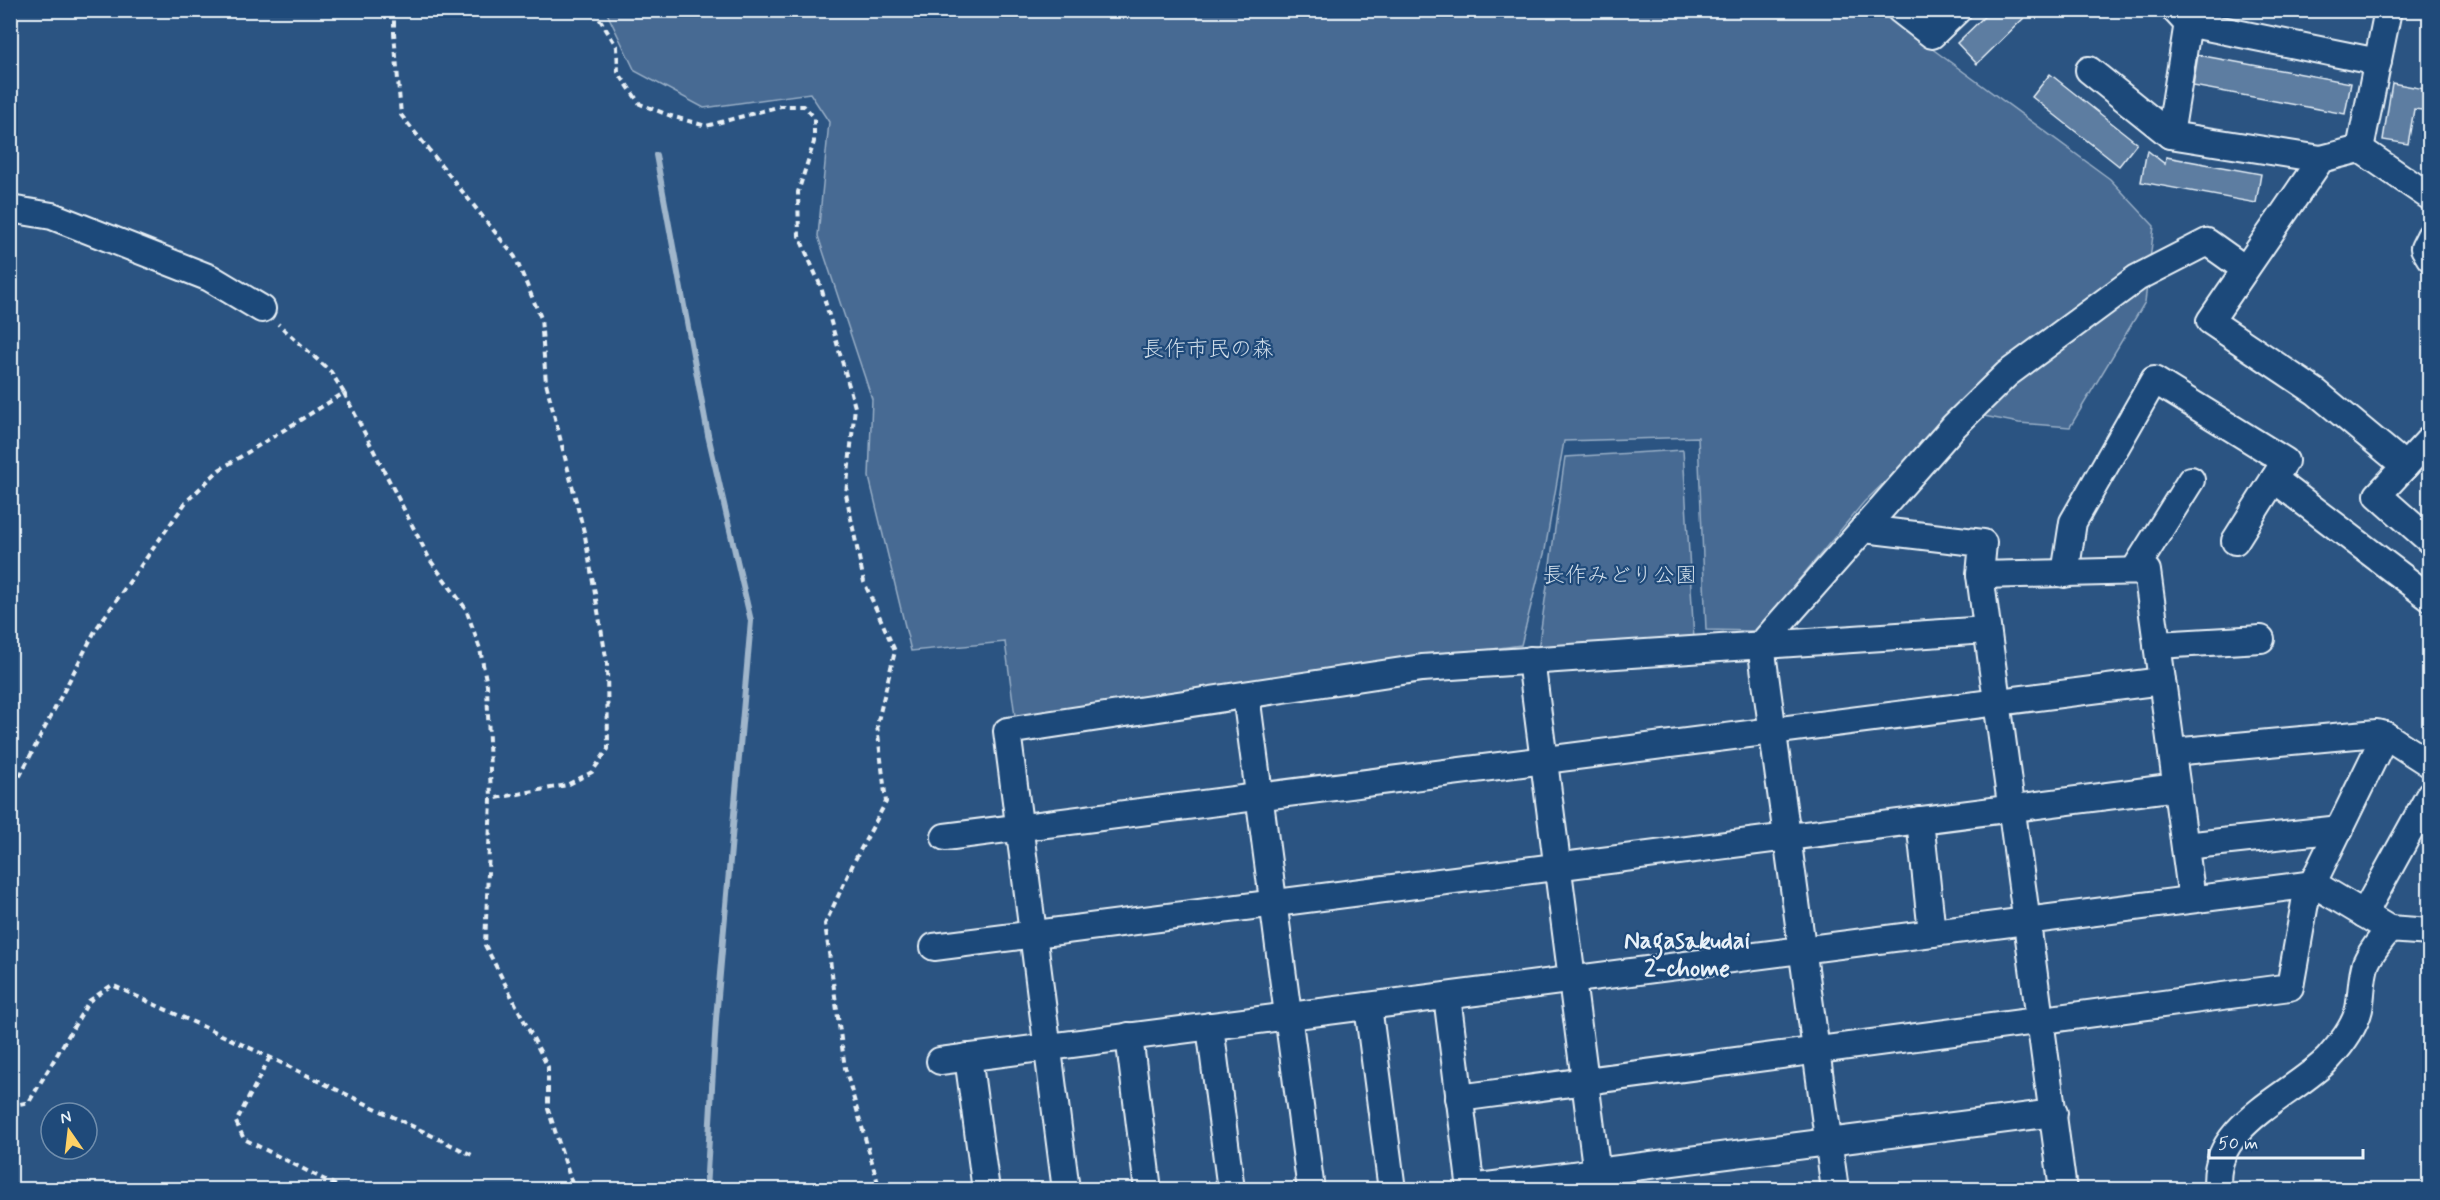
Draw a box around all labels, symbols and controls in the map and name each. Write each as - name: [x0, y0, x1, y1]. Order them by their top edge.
- park label: 長作市民の森: [1142, 336, 1274, 364]
- park label: 長作みどり公園: [1543, 562, 1697, 590]
- district label: Nagasakudai 2-chome: [1624, 926, 1751, 985]
- north arrow: [39, 1101, 99, 1161]
- text: N: [58, 1106, 73, 1129]
- scale bar: [2209, 1122, 2364, 1160]
- text: 50 m: [2218, 1132, 2258, 1156]

